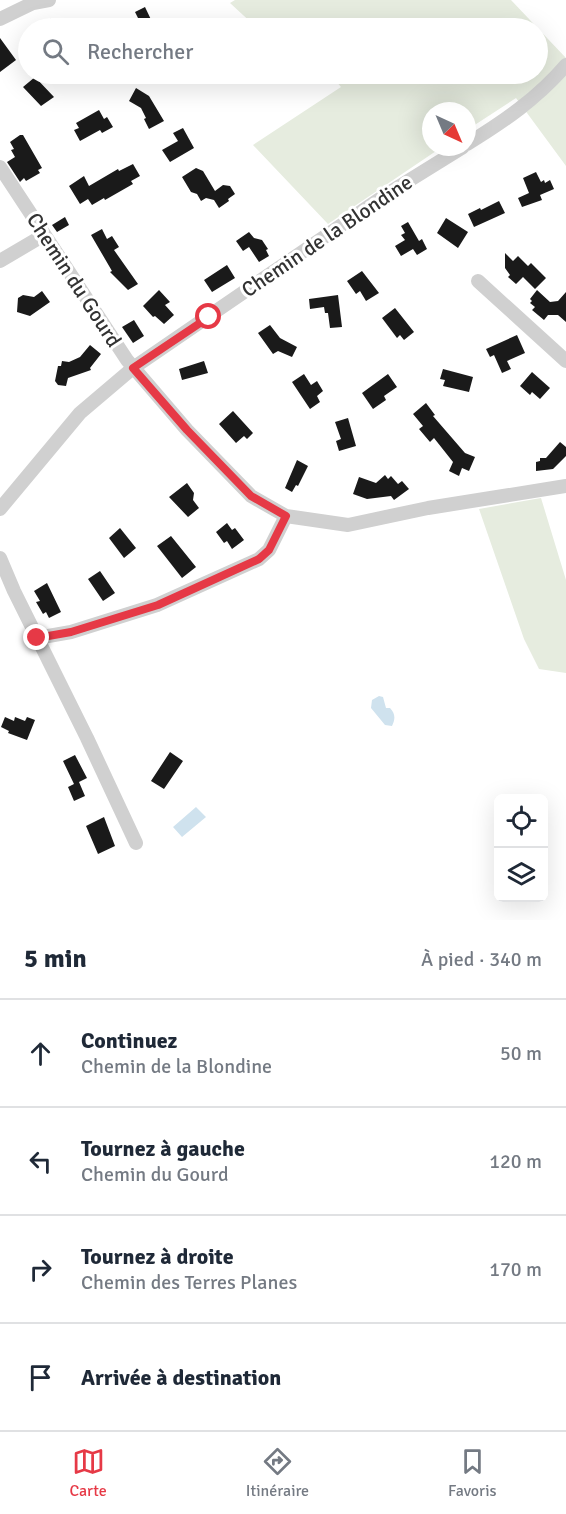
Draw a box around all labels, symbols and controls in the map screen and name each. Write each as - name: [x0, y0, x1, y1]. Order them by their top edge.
- search box: [18, 18, 548, 84]
- icon: search: [39, 35, 72, 68]
- text: Rechercher: [87, 38, 193, 65]
- north arrow: [422, 102, 476, 156]
- street label: Chemin de la Blondine: [237, 169, 417, 303]
- street label: Chemin du Gourd: [21, 208, 127, 352]
- route start: [195, 303, 221, 329]
- route end: [23, 624, 49, 650]
- map controls: [494, 794, 548, 902]
- button: locate: [494, 794, 548, 848]
- button: layers: [494, 848, 548, 902]
- text: 5 min: [24, 943, 87, 975]
- text: À pied · 340 m: [421, 947, 542, 972]
- text: Continuez: [81, 1027, 177, 1054]
- icon: ahead: [24, 1037, 57, 1070]
- text: 50 m: [500, 1041, 542, 1066]
- text: Chemin de la Blondine: [81, 1054, 272, 1079]
- text: Tournez à gauche: [81, 1135, 245, 1162]
- icon: left: [24, 1145, 57, 1178]
- text: 120 m: [489, 1149, 542, 1174]
- text: Chemin du Gourd: [81, 1162, 229, 1187]
- text: Tournez à droite: [81, 1243, 234, 1270]
- icon: right: [24, 1253, 57, 1286]
- text: 170 m: [489, 1257, 542, 1282]
- text: Chemin des Terres Planes: [81, 1270, 297, 1295]
- icon: arrive: [24, 1361, 57, 1394]
- text: Arrivée à destination: [81, 1364, 281, 1391]
- tab: Carte: [69, 1445, 107, 1501]
- tab: Itinéraire: [246, 1445, 309, 1501]
- tab: Favoris: [448, 1445, 497, 1501]

